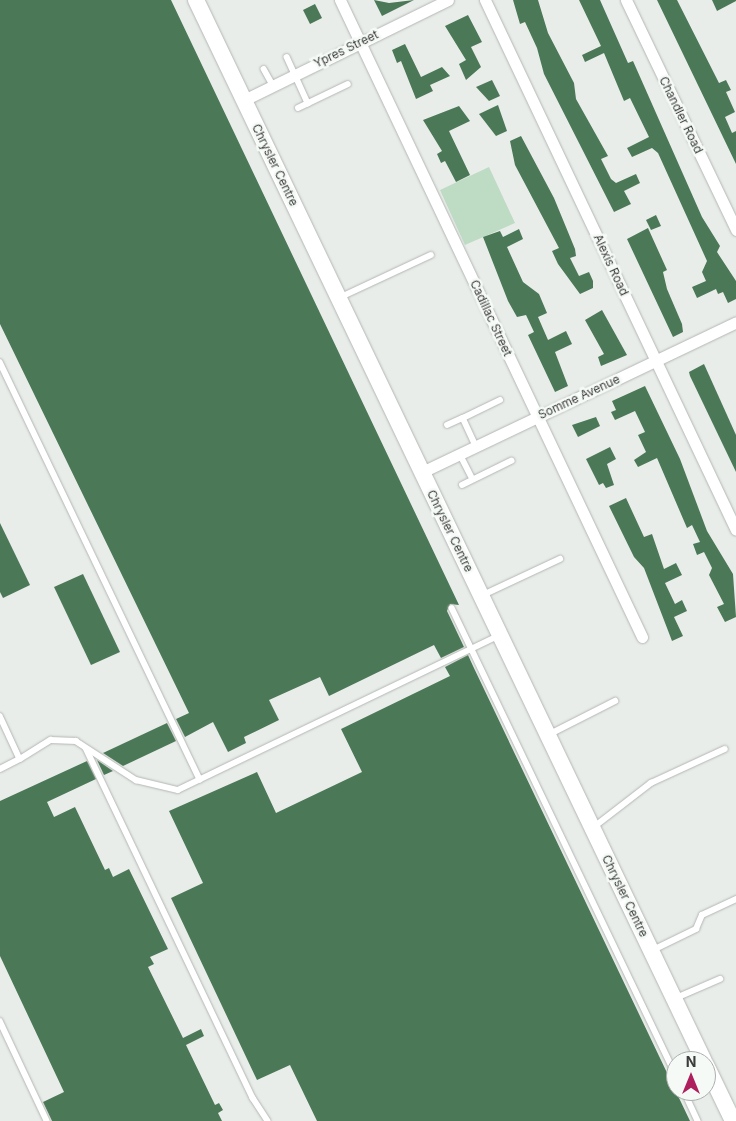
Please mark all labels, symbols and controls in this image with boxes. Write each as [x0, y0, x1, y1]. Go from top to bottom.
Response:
street label: Ypres Street [311, 27, 381, 71]
street label: Chandler Road [656, 74, 706, 156]
street label: Chrysler Centre [249, 122, 301, 208]
street label: Alexis Road [591, 232, 631, 298]
street label: Cadillac Street [467, 278, 515, 358]
street label: Somme Avenue [536, 372, 622, 422]
street label: Chrysler Centre [424, 488, 476, 574]
street label: Chrysler Centre [599, 853, 651, 939]
north arrow [666, 1051, 716, 1101]
text: N [686, 1053, 696, 1070]

